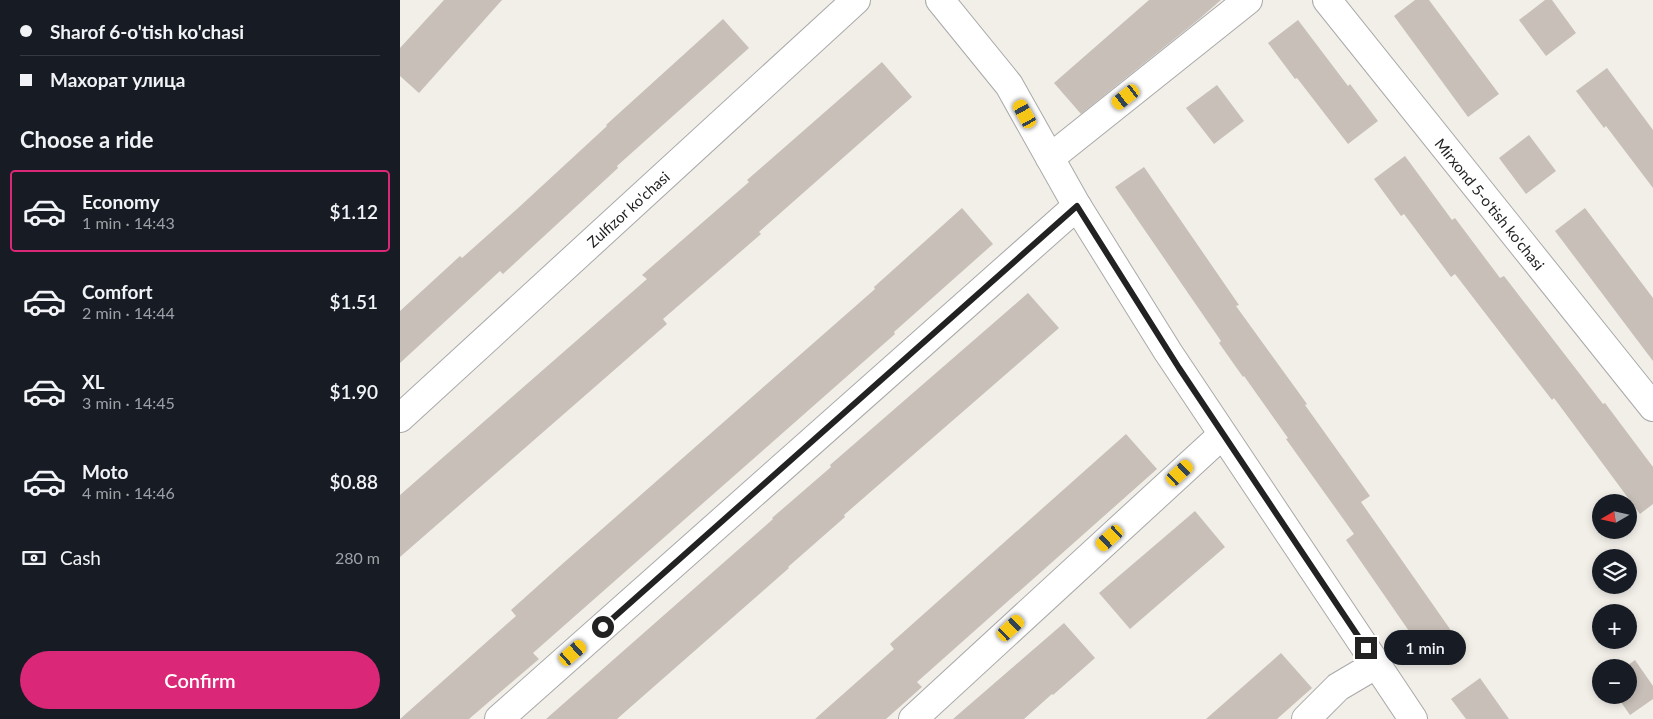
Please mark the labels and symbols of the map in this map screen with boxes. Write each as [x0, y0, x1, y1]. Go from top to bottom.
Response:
car [1109, 82, 1142, 112]
car [1011, 97, 1038, 131]
street label: Mirxond 5-o'tish ko'chasi [1431, 135, 1549, 273]
street label: Zulfizor ko'chasi [583, 167, 673, 251]
car [1163, 457, 1196, 489]
north arrow [1592, 494, 1638, 539]
car [1093, 522, 1126, 554]
car [994, 612, 1027, 644]
route start [592, 616, 614, 638]
callout: 1 min [1384, 630, 1466, 666]
car [556, 637, 589, 669]
route end [1355, 637, 1377, 659]

